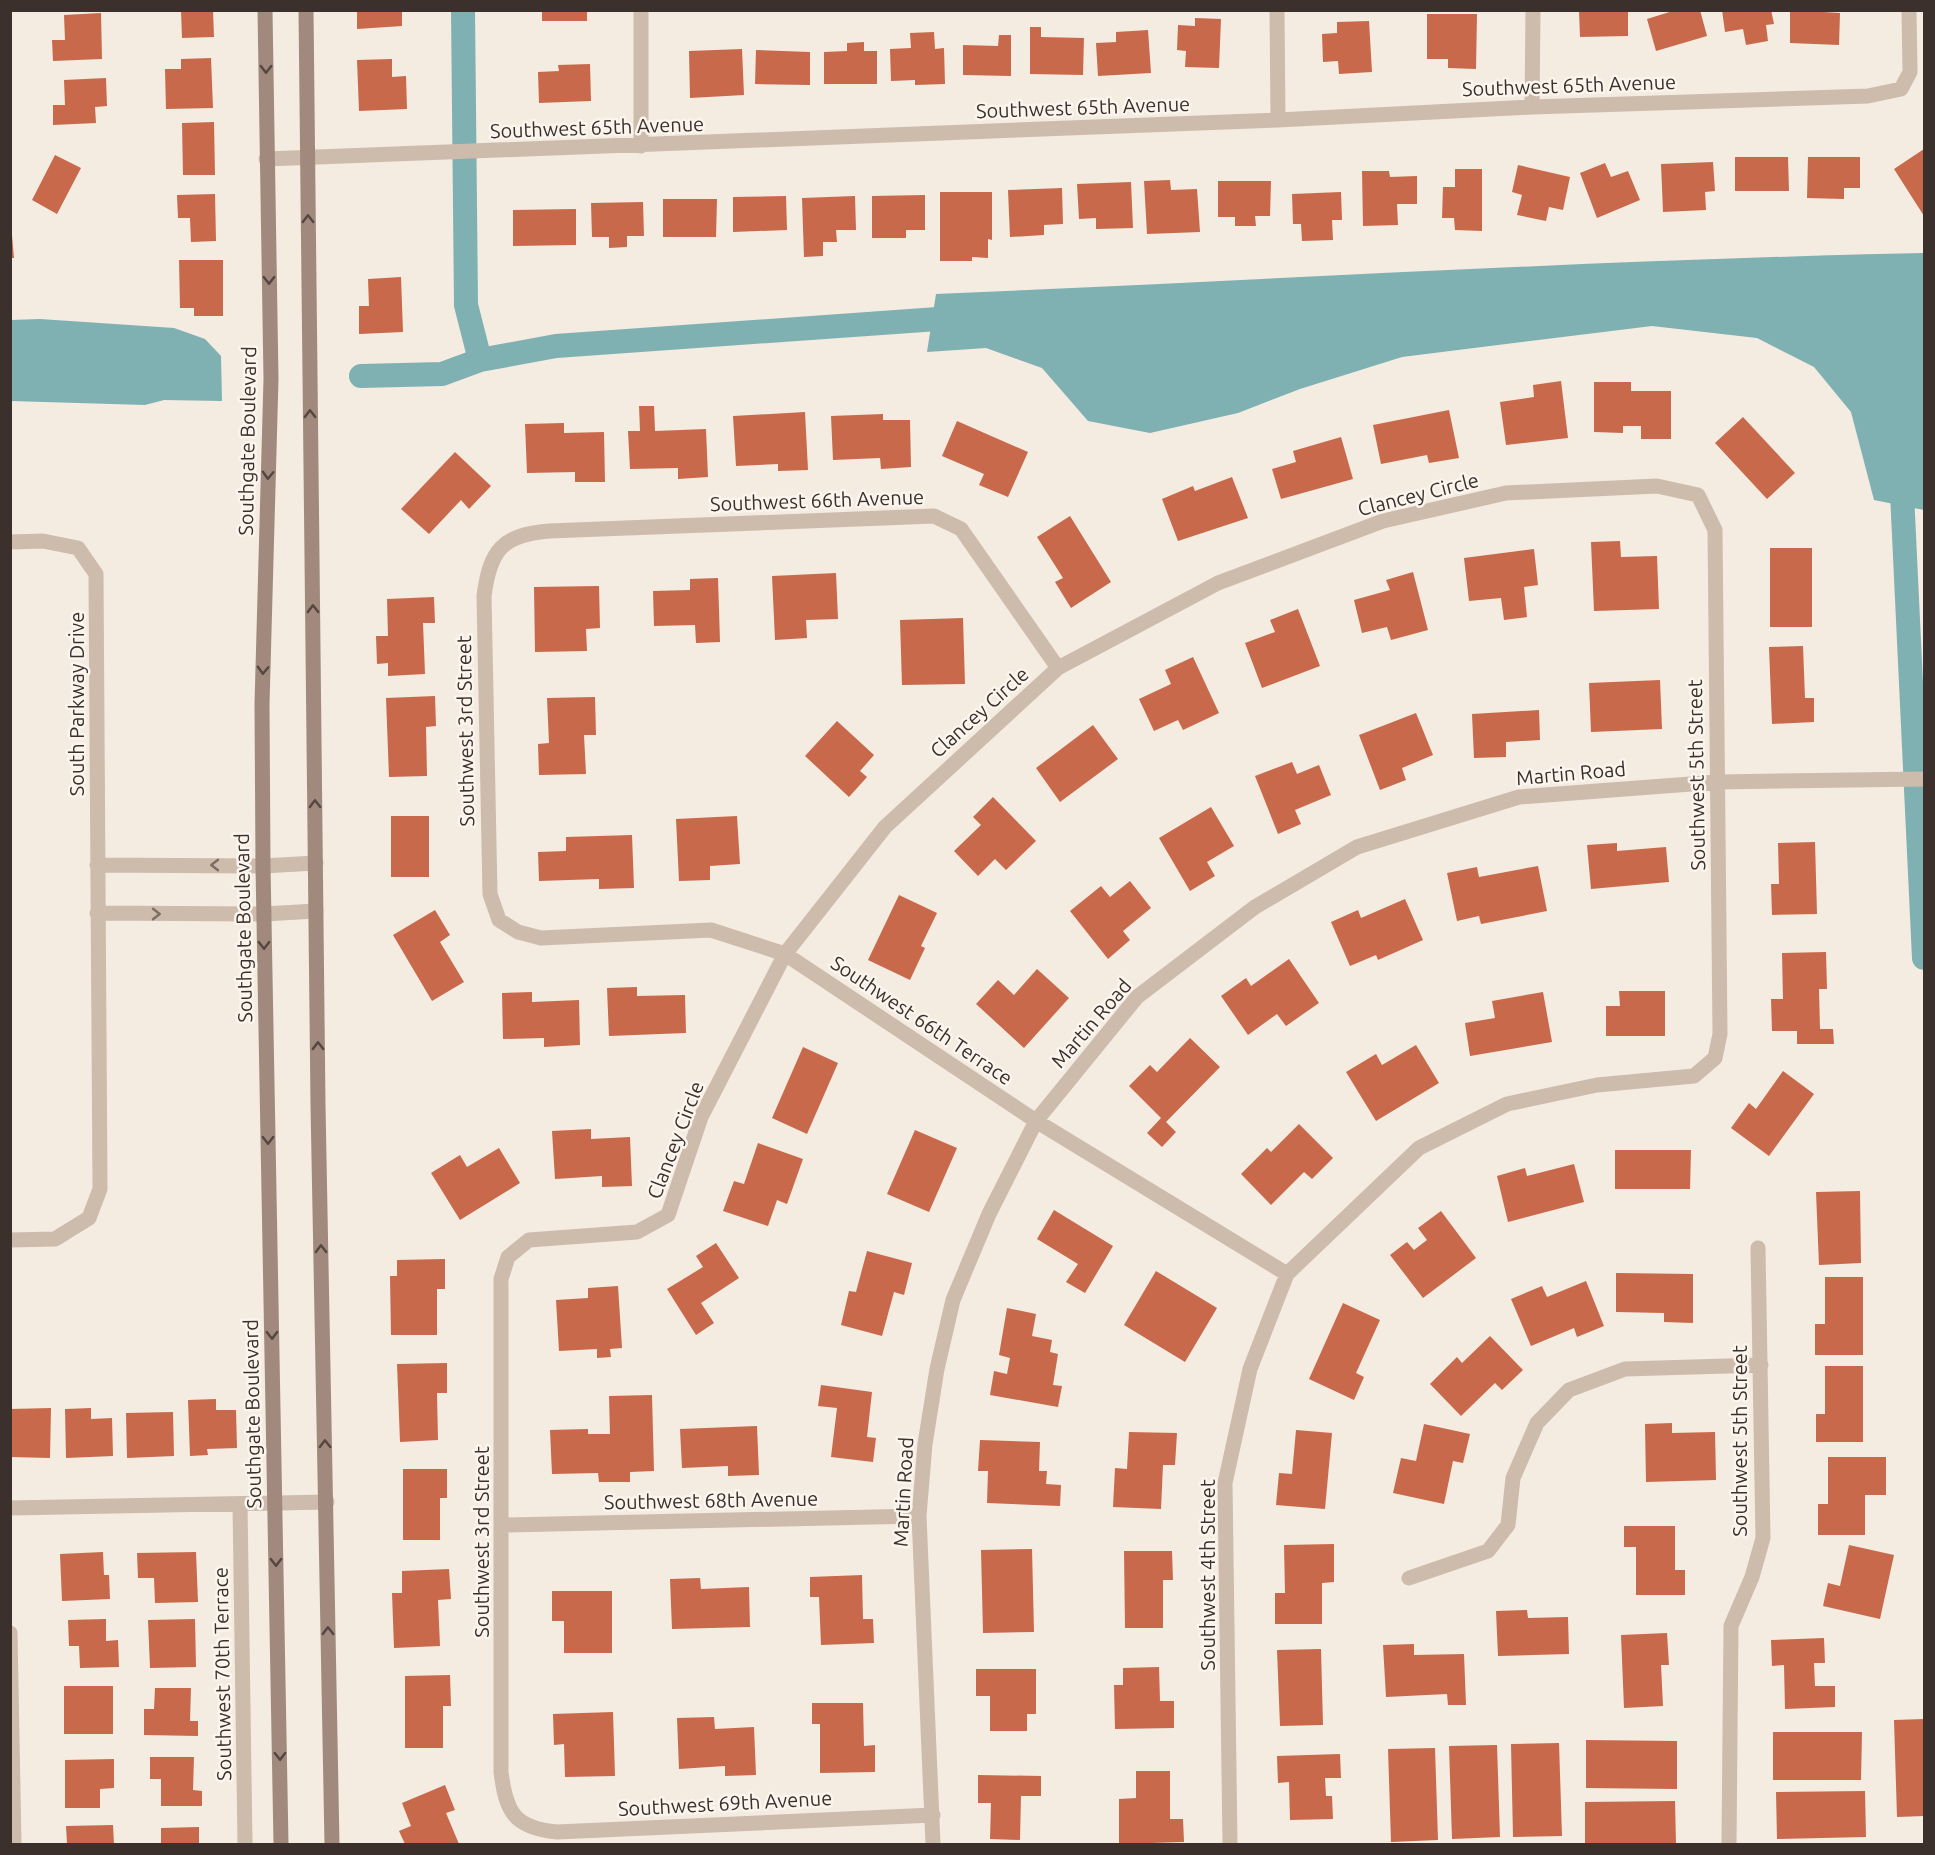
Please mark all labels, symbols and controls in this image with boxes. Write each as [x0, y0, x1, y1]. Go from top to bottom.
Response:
one-way arrow [260, 64, 272, 73]
street label: Southwest 65th Avenue [1461, 70, 1677, 100]
street label: Southwest 65th Avenue [975, 92, 1191, 122]
street label: Southwest 65th Avenue [489, 112, 705, 142]
one-way arrow [302, 215, 315, 224]
one-way arrow [263, 276, 275, 285]
street label: Southgate Boulevard [234, 346, 260, 536]
one-way arrow [304, 410, 316, 419]
street label: Clancey Circle [1355, 468, 1481, 520]
one-way arrow [262, 471, 275, 480]
street label: Southwest 66th Avenue [709, 485, 925, 515]
one-way arrow [307, 605, 319, 614]
street label: South Parkway Drive [65, 612, 88, 796]
street label: Southwest 3rd Street [452, 635, 478, 827]
street label: Clancey Circle [925, 662, 1033, 762]
one-way arrow [257, 666, 269, 675]
street label: Southwest 5th Street [1683, 679, 1709, 871]
street label: Martin Road [1515, 757, 1627, 789]
one-way arrow [309, 800, 321, 809]
street label: Southgate Boulevard [230, 833, 256, 1023]
one-way arrow [211, 859, 220, 871]
one-way arrow [151, 908, 160, 920]
one-way arrow [258, 941, 271, 950]
street label: Southwest 66th Terrace [827, 951, 1017, 1089]
street label: Martin Road [1046, 974, 1136, 1072]
one-way arrow [312, 1042, 324, 1051]
street label: Clancey Circle [642, 1078, 708, 1202]
one-way arrow [262, 1136, 274, 1145]
one-way arrow [315, 1245, 328, 1254]
street label: Southgate Boulevard [239, 1319, 265, 1509]
one-way arrow [266, 1330, 278, 1339]
street label: Southwest 5th Street [1728, 1345, 1751, 1537]
street label: Martin Road [889, 1436, 917, 1548]
one-way arrow [319, 1439, 332, 1448]
street label: Southwest 3rd Street [470, 1446, 493, 1638]
street label: Southwest 4th Street [1196, 1479, 1219, 1671]
street label: Southwest 68th Avenue [604, 1487, 818, 1513]
one-way arrow [270, 1557, 282, 1566]
street label: Southwest 70th Terrace [209, 1567, 235, 1781]
one-way arrow [322, 1626, 334, 1635]
one-way arrow [274, 1752, 286, 1761]
street label: Southwest 69th Avenue [617, 1786, 833, 1820]

